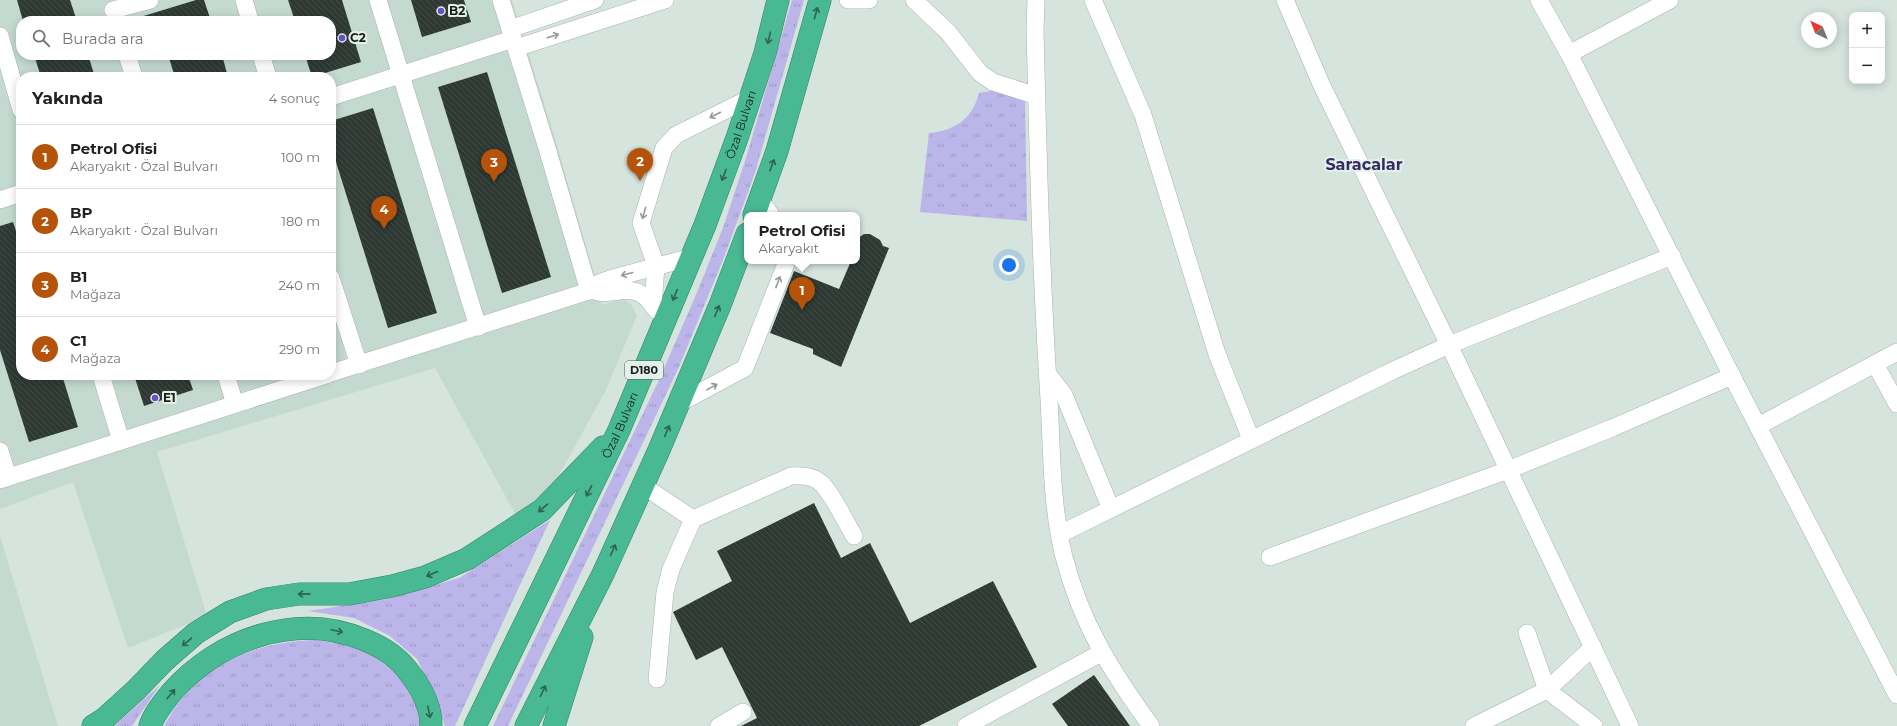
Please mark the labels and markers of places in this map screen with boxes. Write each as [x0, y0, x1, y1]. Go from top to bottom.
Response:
place label: B2 [449, 3, 465, 18]
marker: B2 [436, 6, 446, 16]
place label: C2 [350, 30, 366, 45]
marker: C2 [337, 33, 347, 43]
pin: 2 [627, 148, 653, 181]
pin: 3 [481, 149, 507, 182]
pin: 4 [371, 196, 397, 229]
pin: 1 [789, 277, 815, 310]
place label: E1 [163, 390, 176, 405]
marker: E1 [150, 393, 160, 403]

